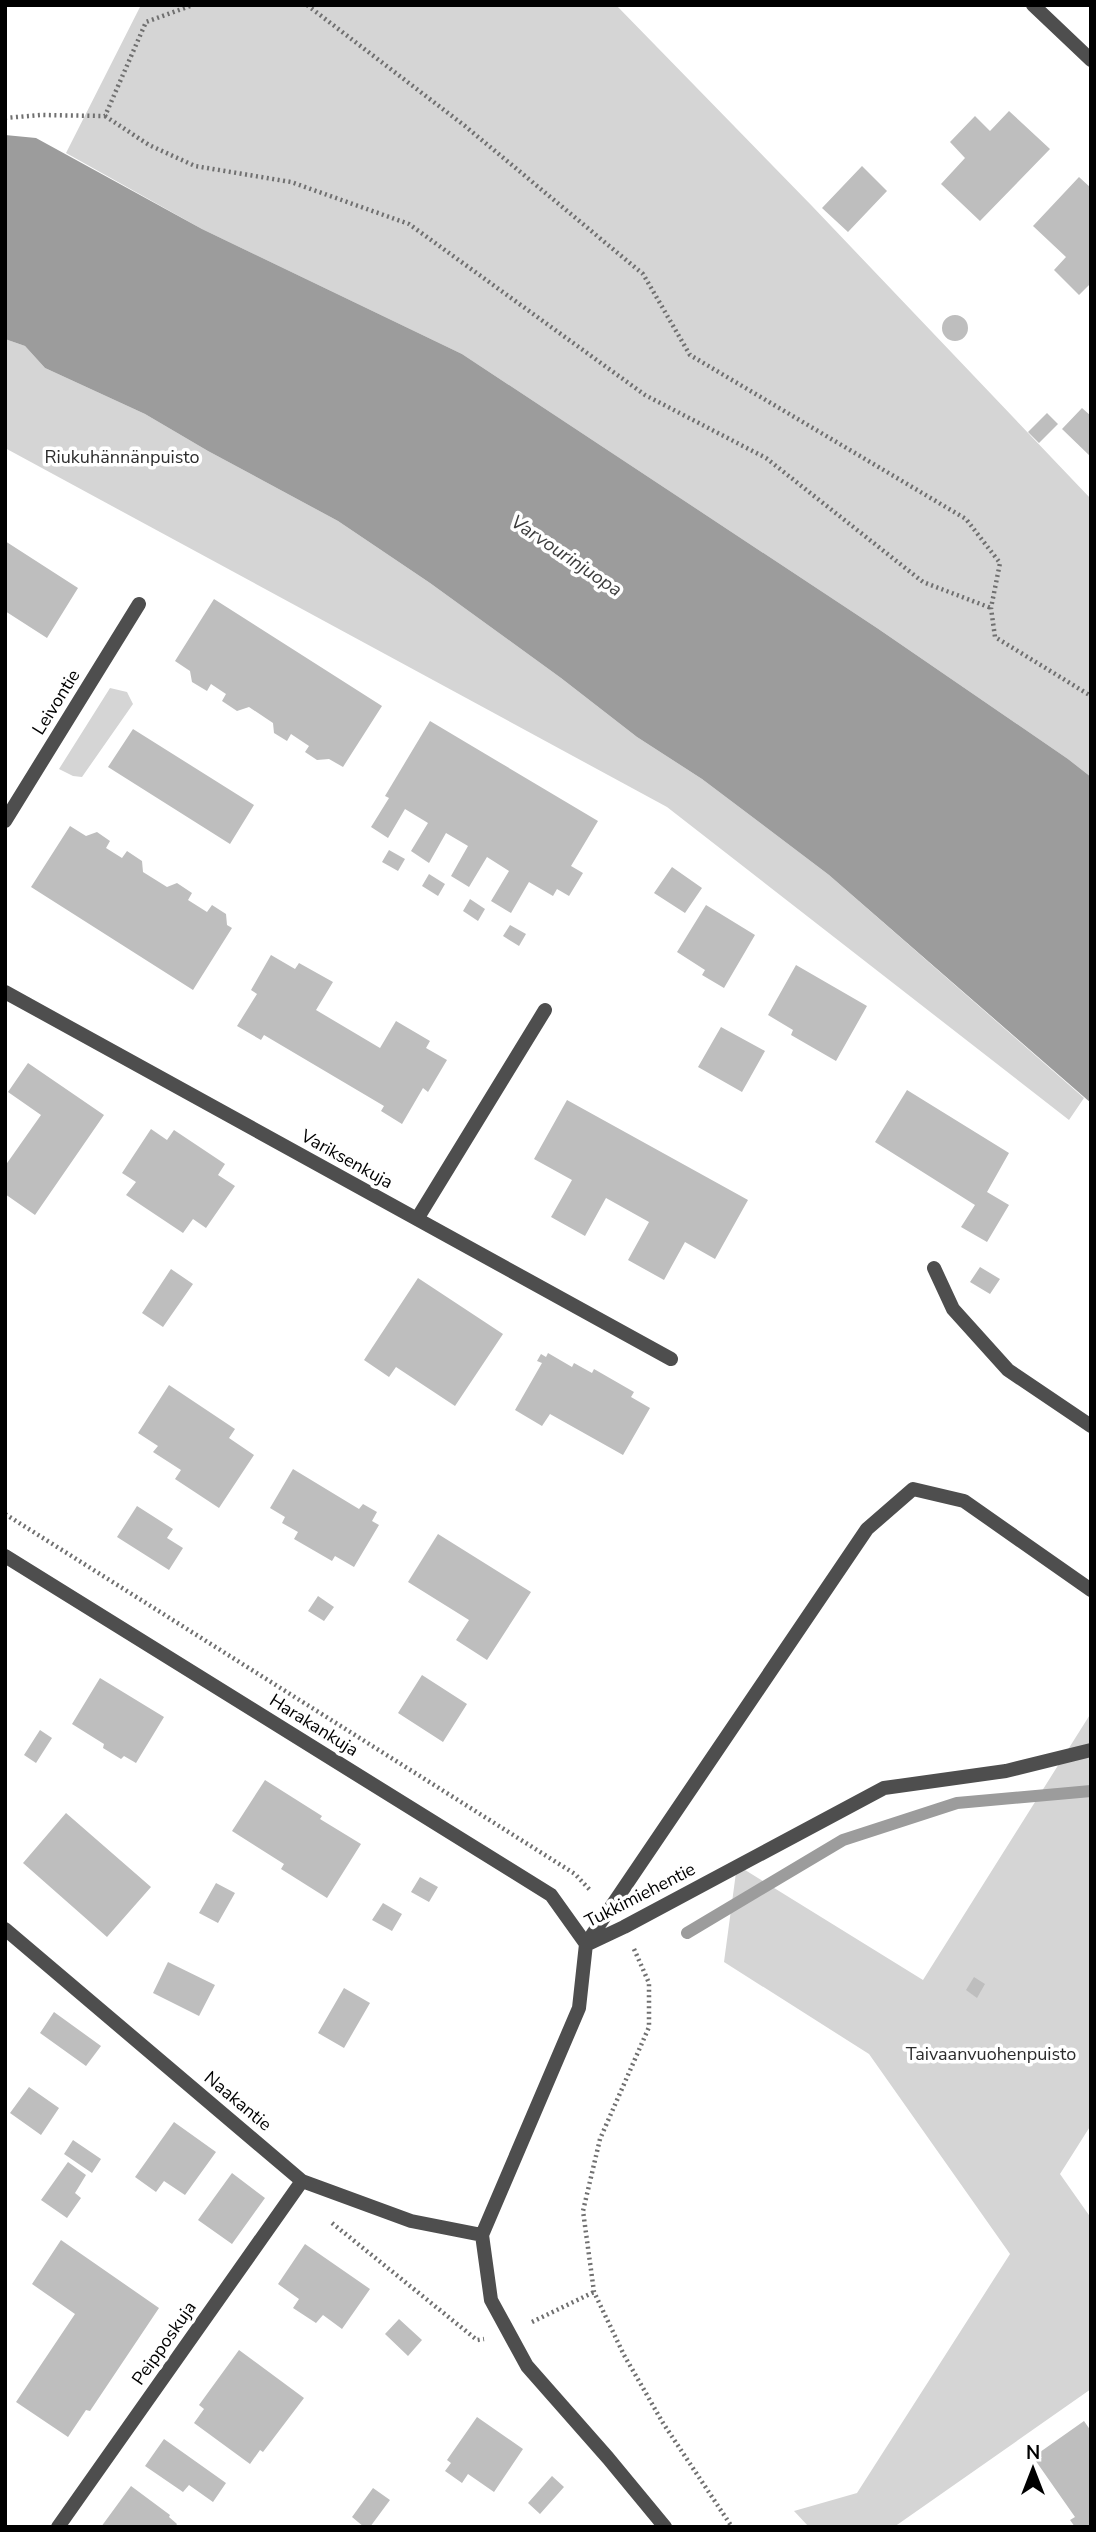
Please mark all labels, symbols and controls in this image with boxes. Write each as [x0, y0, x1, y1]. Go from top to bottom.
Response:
park label: Riukuhännänpuisto [45, 445, 199, 469]
water label: Varvourinjuopa [506, 509, 627, 603]
street label: Leivontie [27, 665, 85, 739]
street label: Variksenkuja [296, 1123, 397, 1194]
street label: Harakankuja [265, 1688, 363, 1762]
street label: Tukkimiehentie [581, 1857, 699, 1933]
park label: Taivaanvuohenpuisto [906, 2042, 1076, 2066]
street label: Naakantie [199, 2066, 277, 2136]
street label: Peipposkuja [126, 2296, 202, 2390]
north arrow [998, 2434, 1068, 2504]
text: N [1026, 2440, 1040, 2466]

